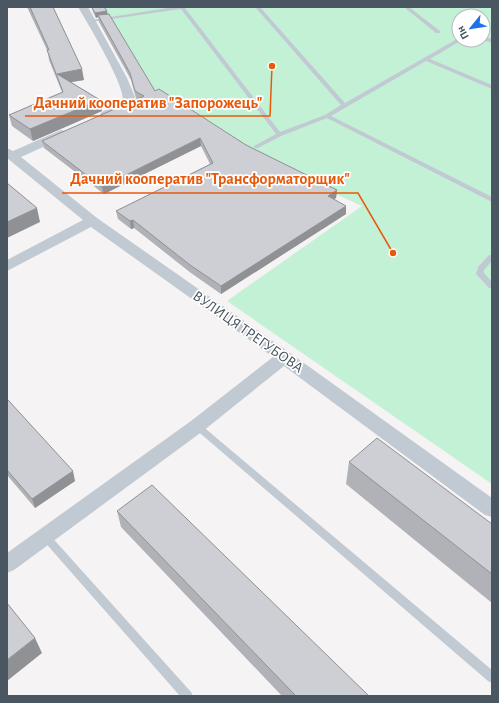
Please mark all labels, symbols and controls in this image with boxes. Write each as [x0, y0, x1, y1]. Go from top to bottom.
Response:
north arrow [451, 8, 491, 48]
text: Пн [455, 24, 471, 41]
callout: Дачний кооператив "Запорожець" [25, 88, 270, 116]
text: Дачний кооператив "Запорожець" [33, 95, 263, 111]
callout: Дачний кооператив "Трансформаторщик" [62, 165, 358, 193]
text: Дачний кооператив "Трансформаторщик" [70, 171, 350, 187]
street label: ВУЛИЦЯ ТРЕГУБОВА [190, 288, 306, 376]

